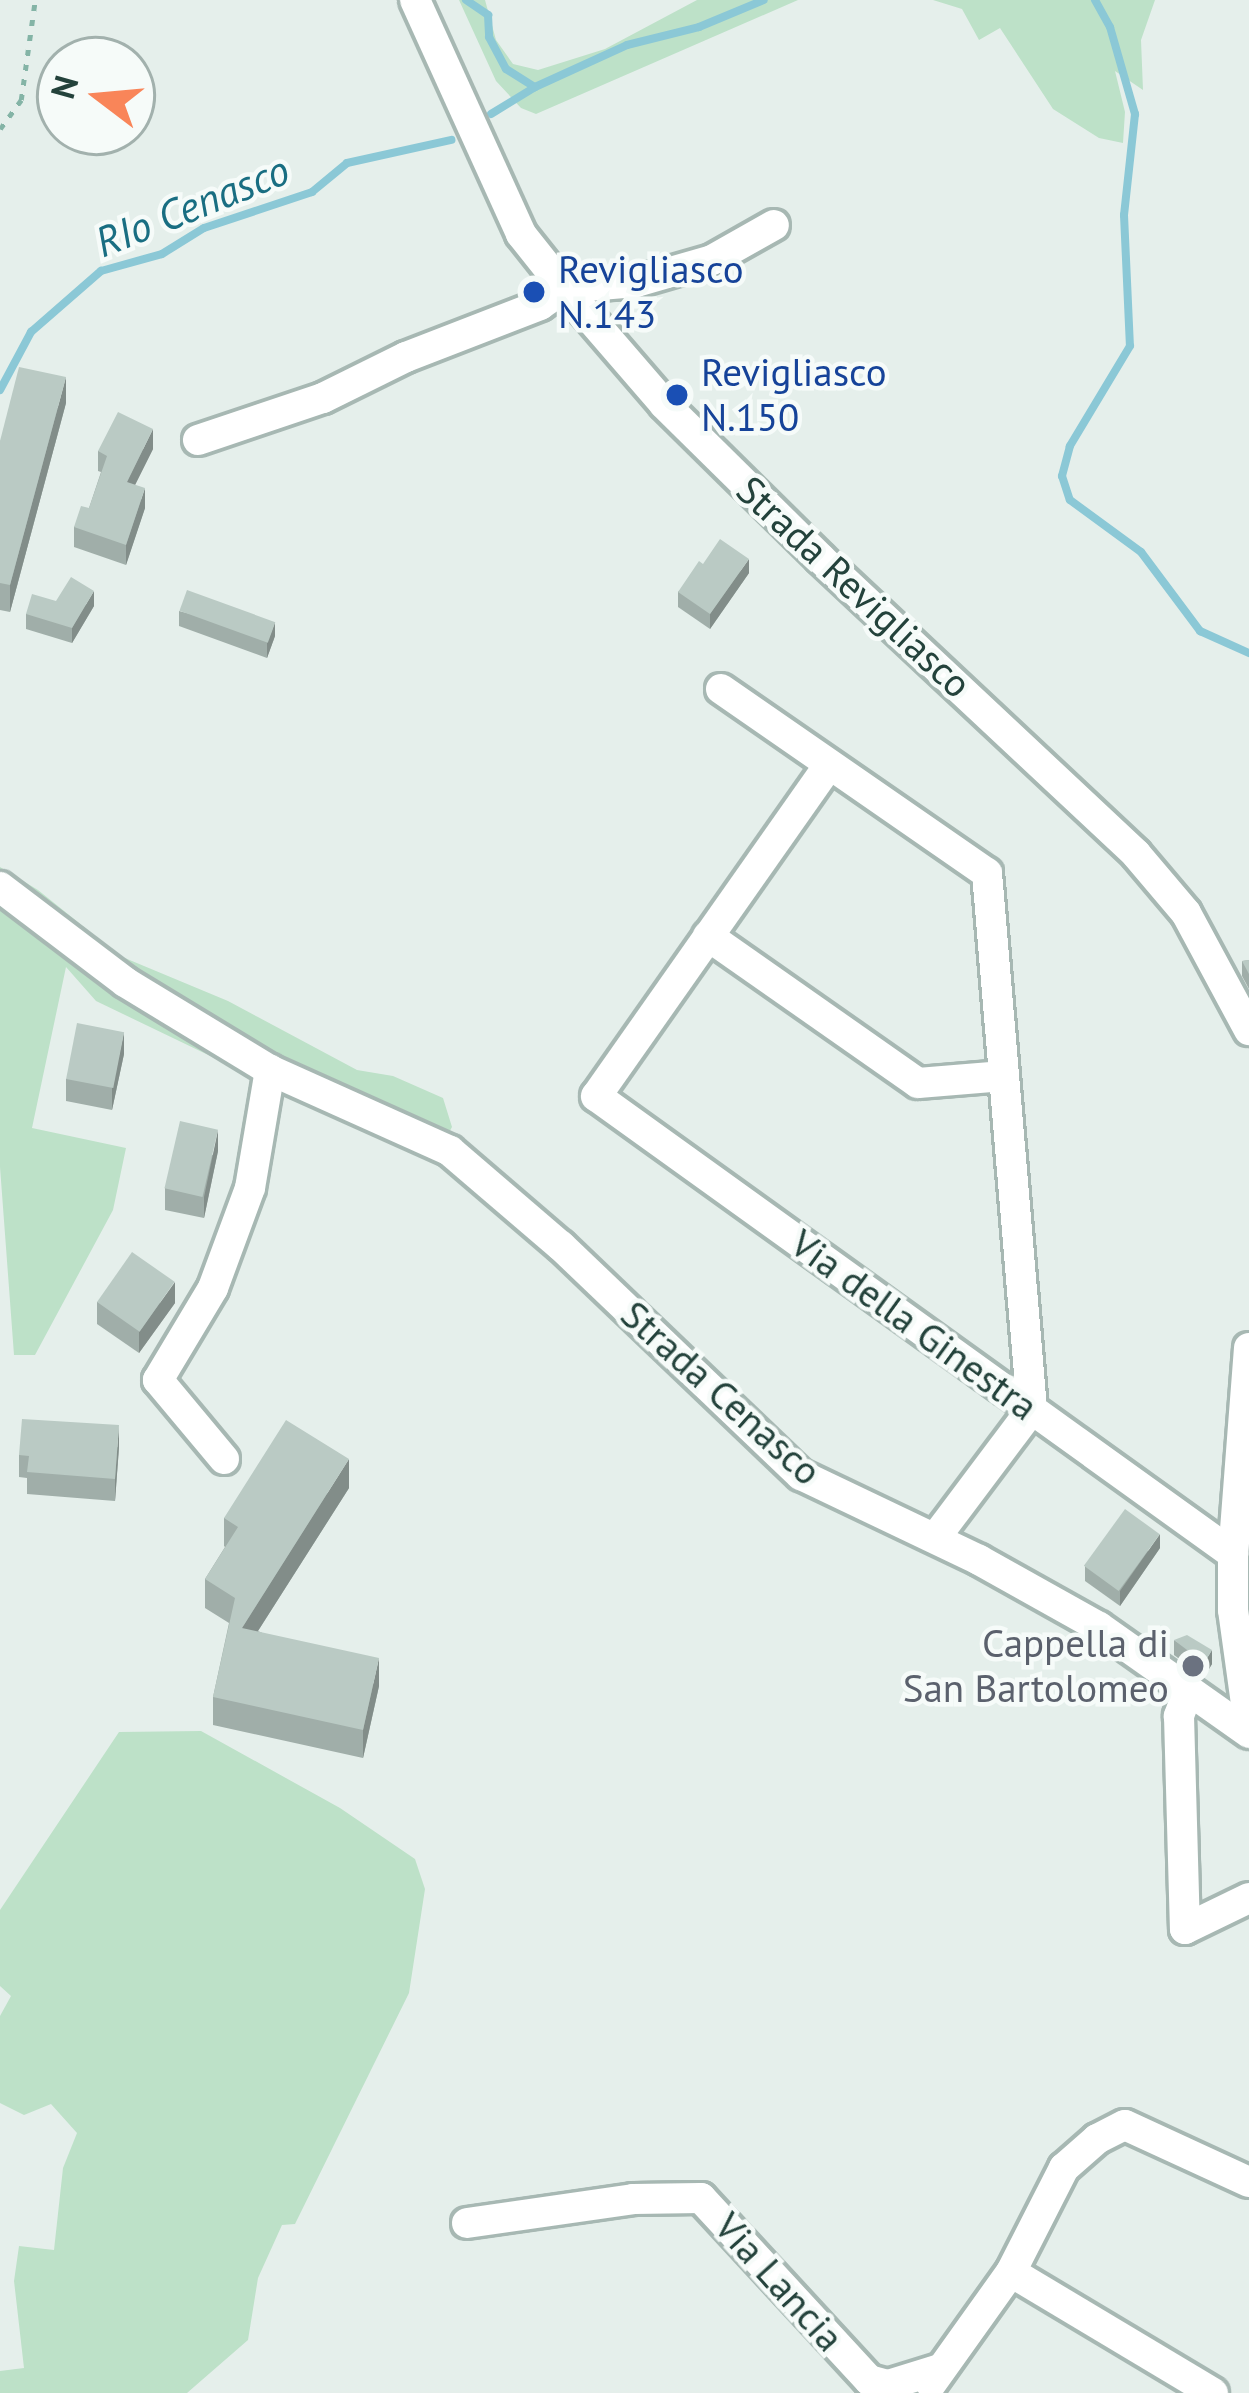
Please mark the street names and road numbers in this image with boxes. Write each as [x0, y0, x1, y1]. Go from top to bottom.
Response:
street label: Strada Revigliasco [727, 467, 981, 707]
street label: Via della Ginestra [782, 1220, 1046, 1430]
street label: Strada Cenasco [611, 1291, 831, 1495]
street label: Via Lancia [705, 2203, 853, 2361]

